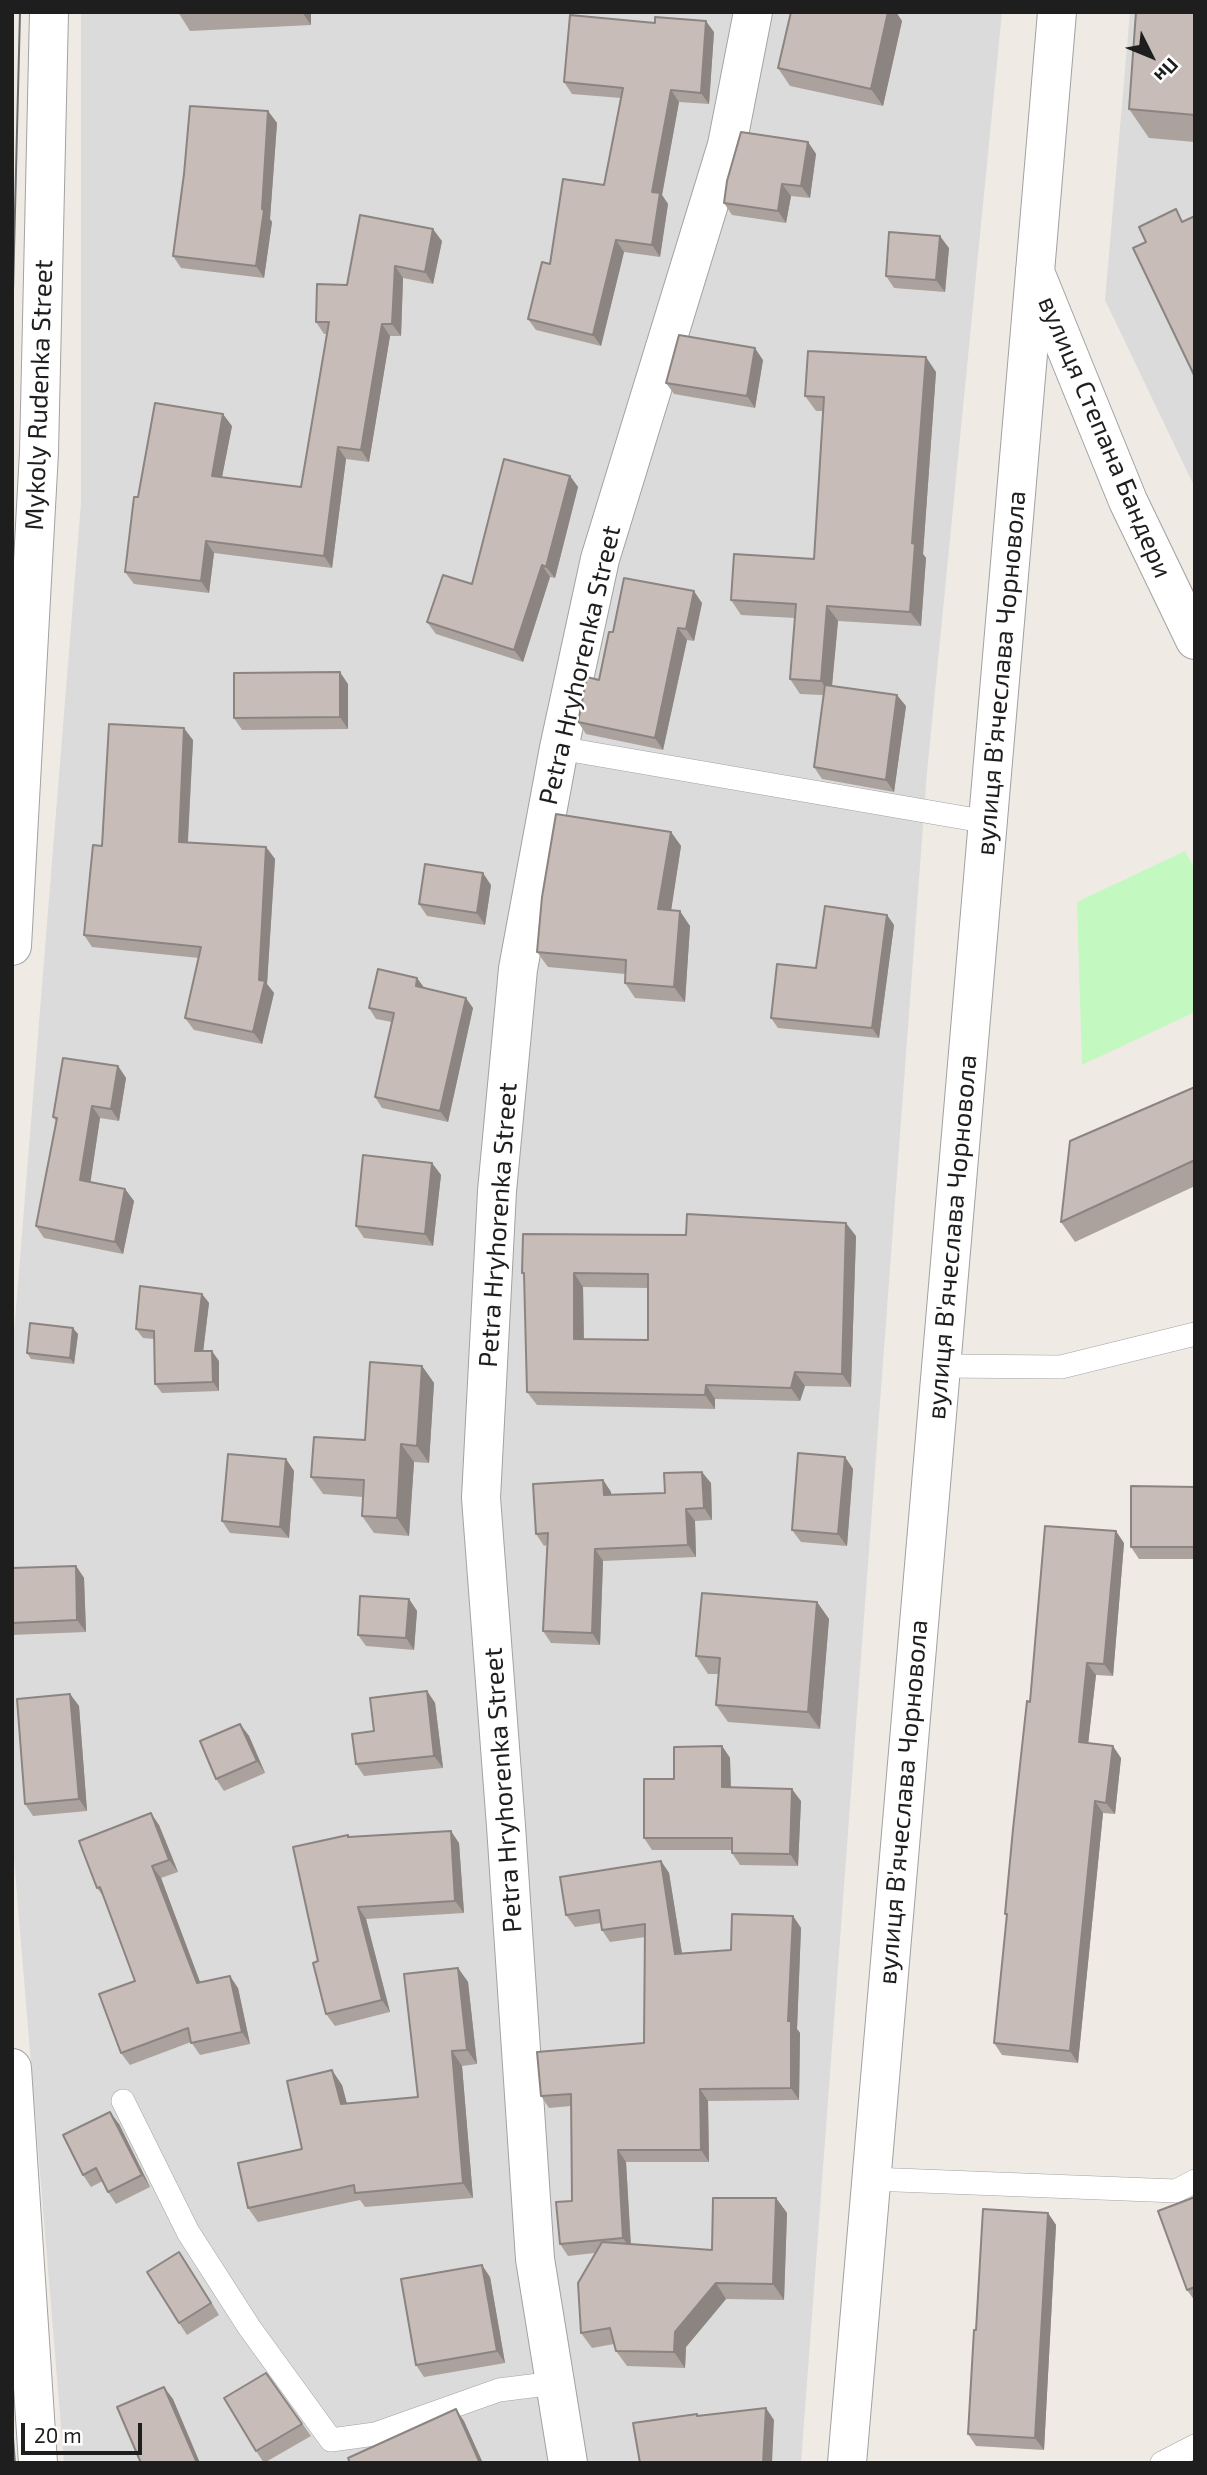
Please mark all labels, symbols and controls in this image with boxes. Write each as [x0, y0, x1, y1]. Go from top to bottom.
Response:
north arrow [1116, 21, 1186, 91]
text: Пн [1150, 54, 1184, 88]
street label: Mykoly Rudenka Street [19, 259, 59, 531]
street label: вулиця Степана Бандери [1031, 291, 1179, 583]
street label: вулиця В'ячеслава Чорновола [970, 489, 1032, 857]
street label: Petra Hryhorenka Street [533, 522, 627, 808]
street label: вулиця В'ячеслава Чорновола [921, 1053, 983, 1421]
street label: Petra Hryhorenka Street [472, 1081, 524, 1369]
street label: вулиця В'ячеслава Чорновола [872, 1618, 934, 1986]
street label: Petra Hryhorenka Street [477, 1646, 529, 1934]
scale bar [24, 2408, 145, 2452]
text: 20 m [34, 2422, 82, 2447]

